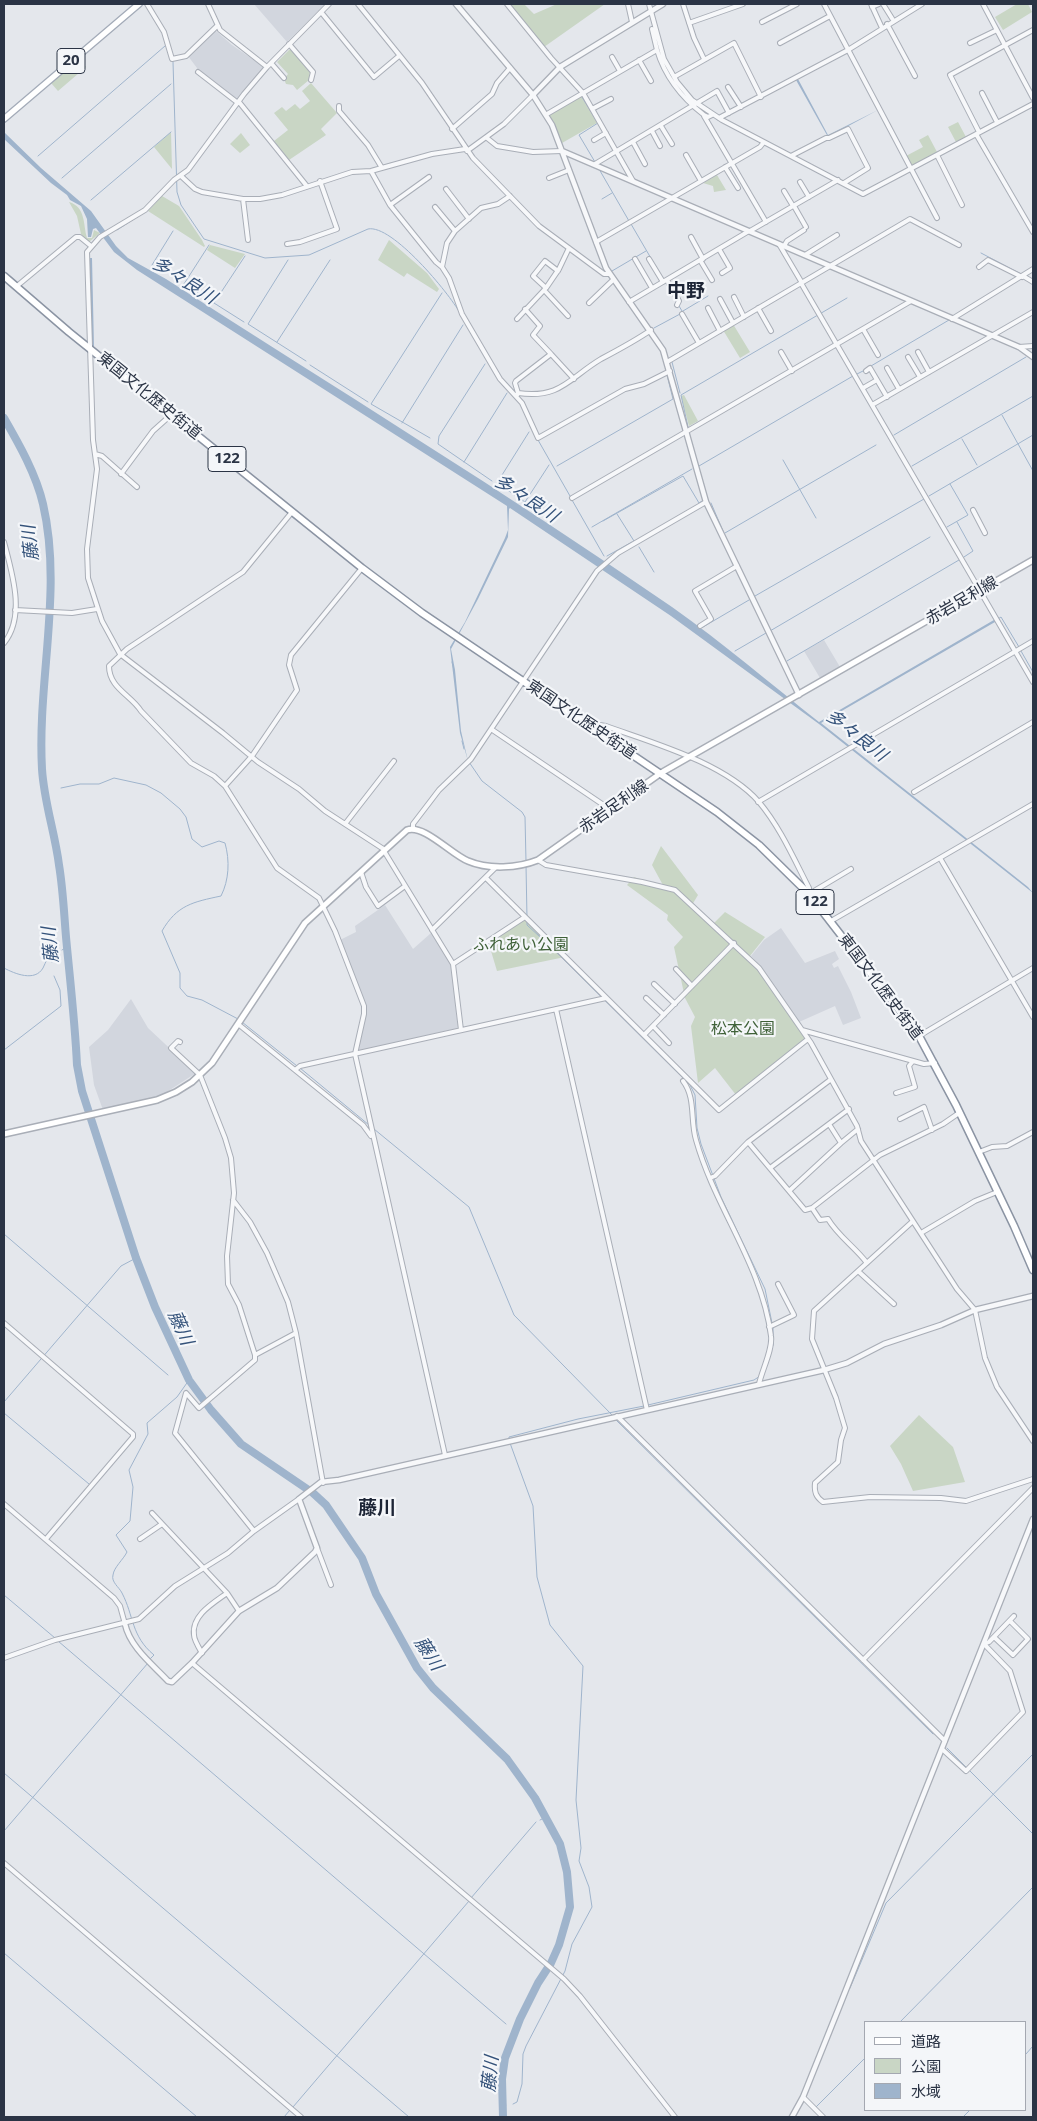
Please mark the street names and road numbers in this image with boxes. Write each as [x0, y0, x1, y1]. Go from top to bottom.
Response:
road number: 20 [57, 48, 85, 74]
street label: 東国文化歴史街道 [93, 348, 205, 444]
road number: 122 [208, 446, 246, 472]
street label: 赤岩足利線 [923, 573, 1001, 629]
street label: 東国文化歴史街道 [523, 676, 639, 764]
street label: 赤岩足利線 [576, 776, 652, 838]
road number: 122 [796, 890, 834, 914]
street label: 東国文化歴史街道 [834, 930, 926, 1044]

